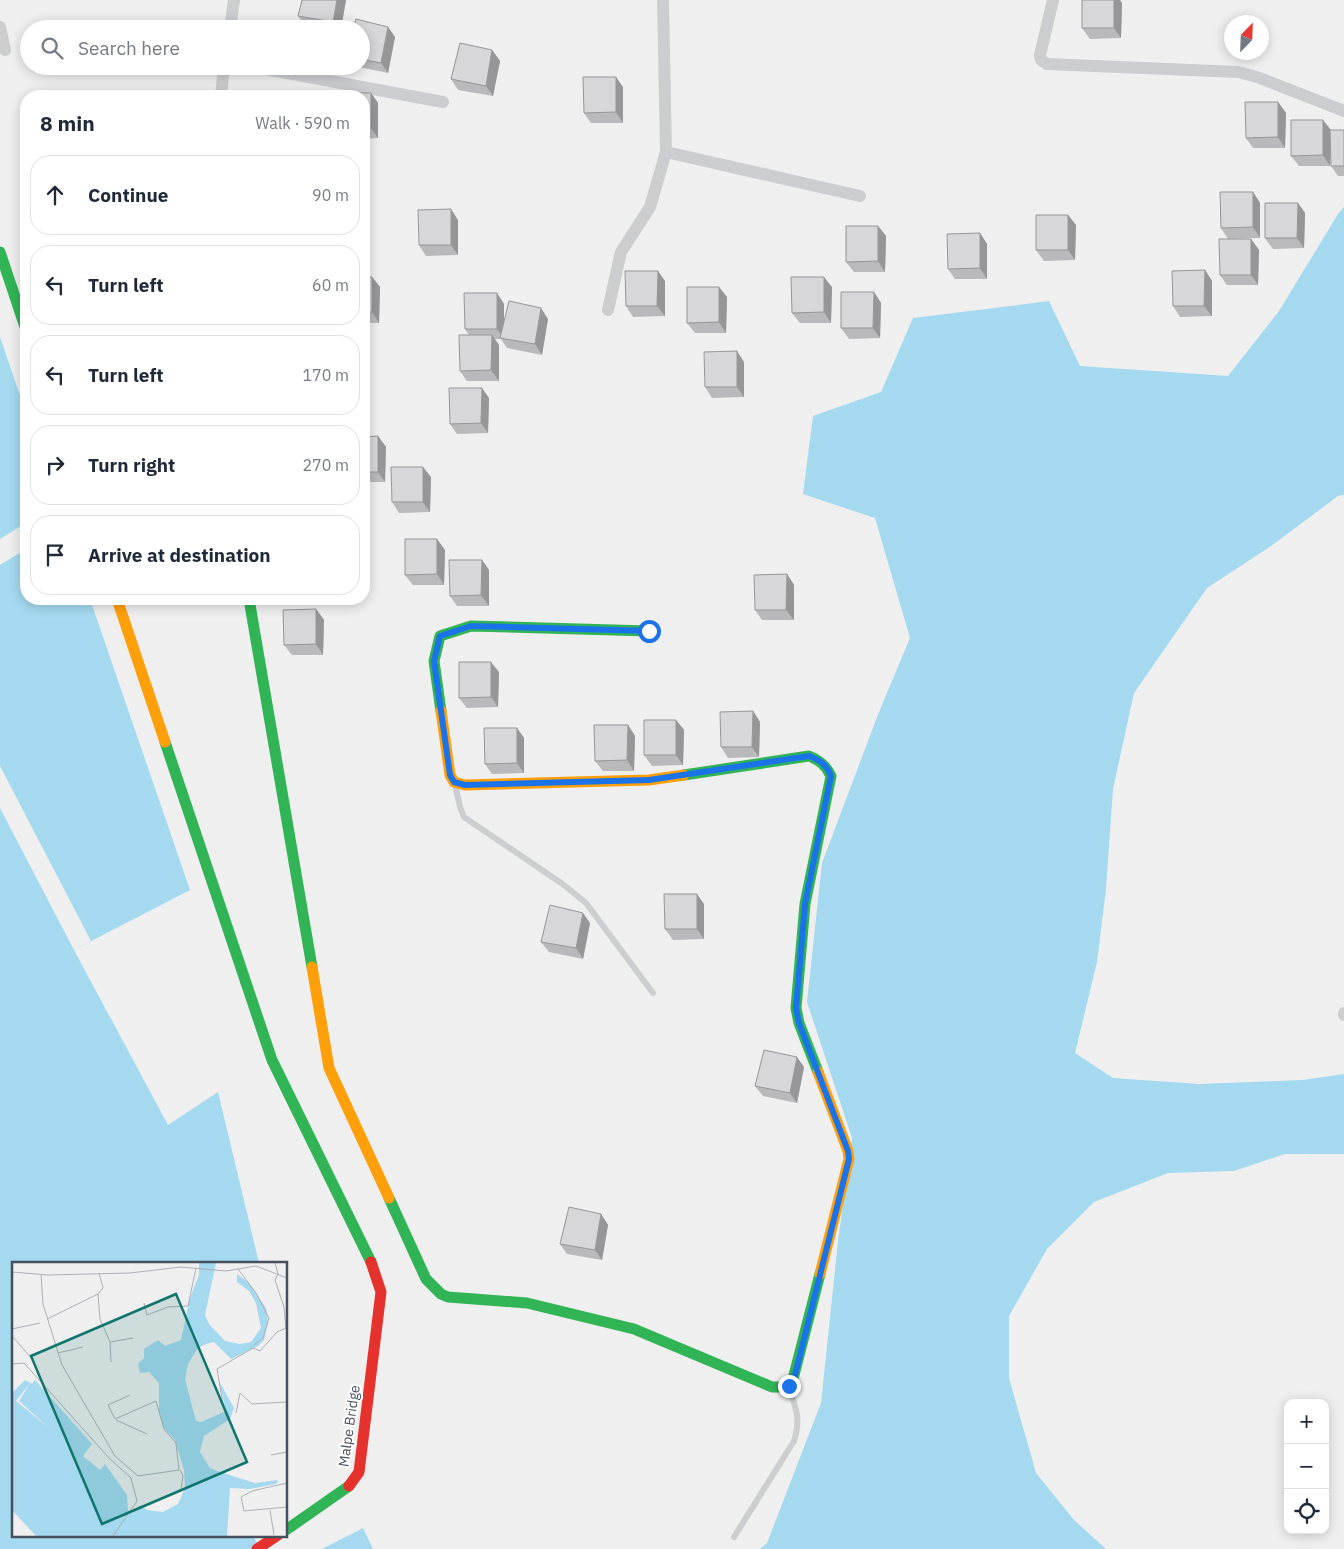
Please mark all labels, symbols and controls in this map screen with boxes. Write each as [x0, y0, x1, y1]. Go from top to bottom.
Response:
north arrow [1224, 15, 1269, 60]
search box [20, 20, 370, 75]
icon: search [38, 34, 66, 62]
text: Search here [78, 36, 180, 60]
text: 8 min [40, 109, 95, 137]
text: Walk · 590 m [255, 113, 350, 133]
icon: ahead [41, 181, 69, 209]
text: Continue [88, 183, 168, 207]
text: 90 m [312, 185, 349, 205]
icon: left [41, 271, 69, 299]
text: Turn left [88, 273, 164, 297]
text: 60 m [312, 275, 349, 295]
icon: left [41, 361, 69, 389]
text: Turn left [88, 363, 164, 387]
text: 170 m [302, 365, 349, 385]
icon: right [41, 451, 69, 479]
text: Turn right [88, 453, 175, 477]
text: 270 m [302, 455, 349, 475]
icon: arrive [41, 541, 69, 569]
text: Arrive at destination [88, 543, 271, 567]
route start [638, 620, 661, 643]
inset map [12, 1262, 288, 1536]
route end [778, 1375, 801, 1398]
street label: Malpe Bridge [334, 1384, 364, 1468]
map controls [1284, 1399, 1329, 1534]
button: + [1284, 1399, 1329, 1444]
button: − [1284, 1444, 1329, 1489]
button: locate [1284, 1489, 1329, 1534]

